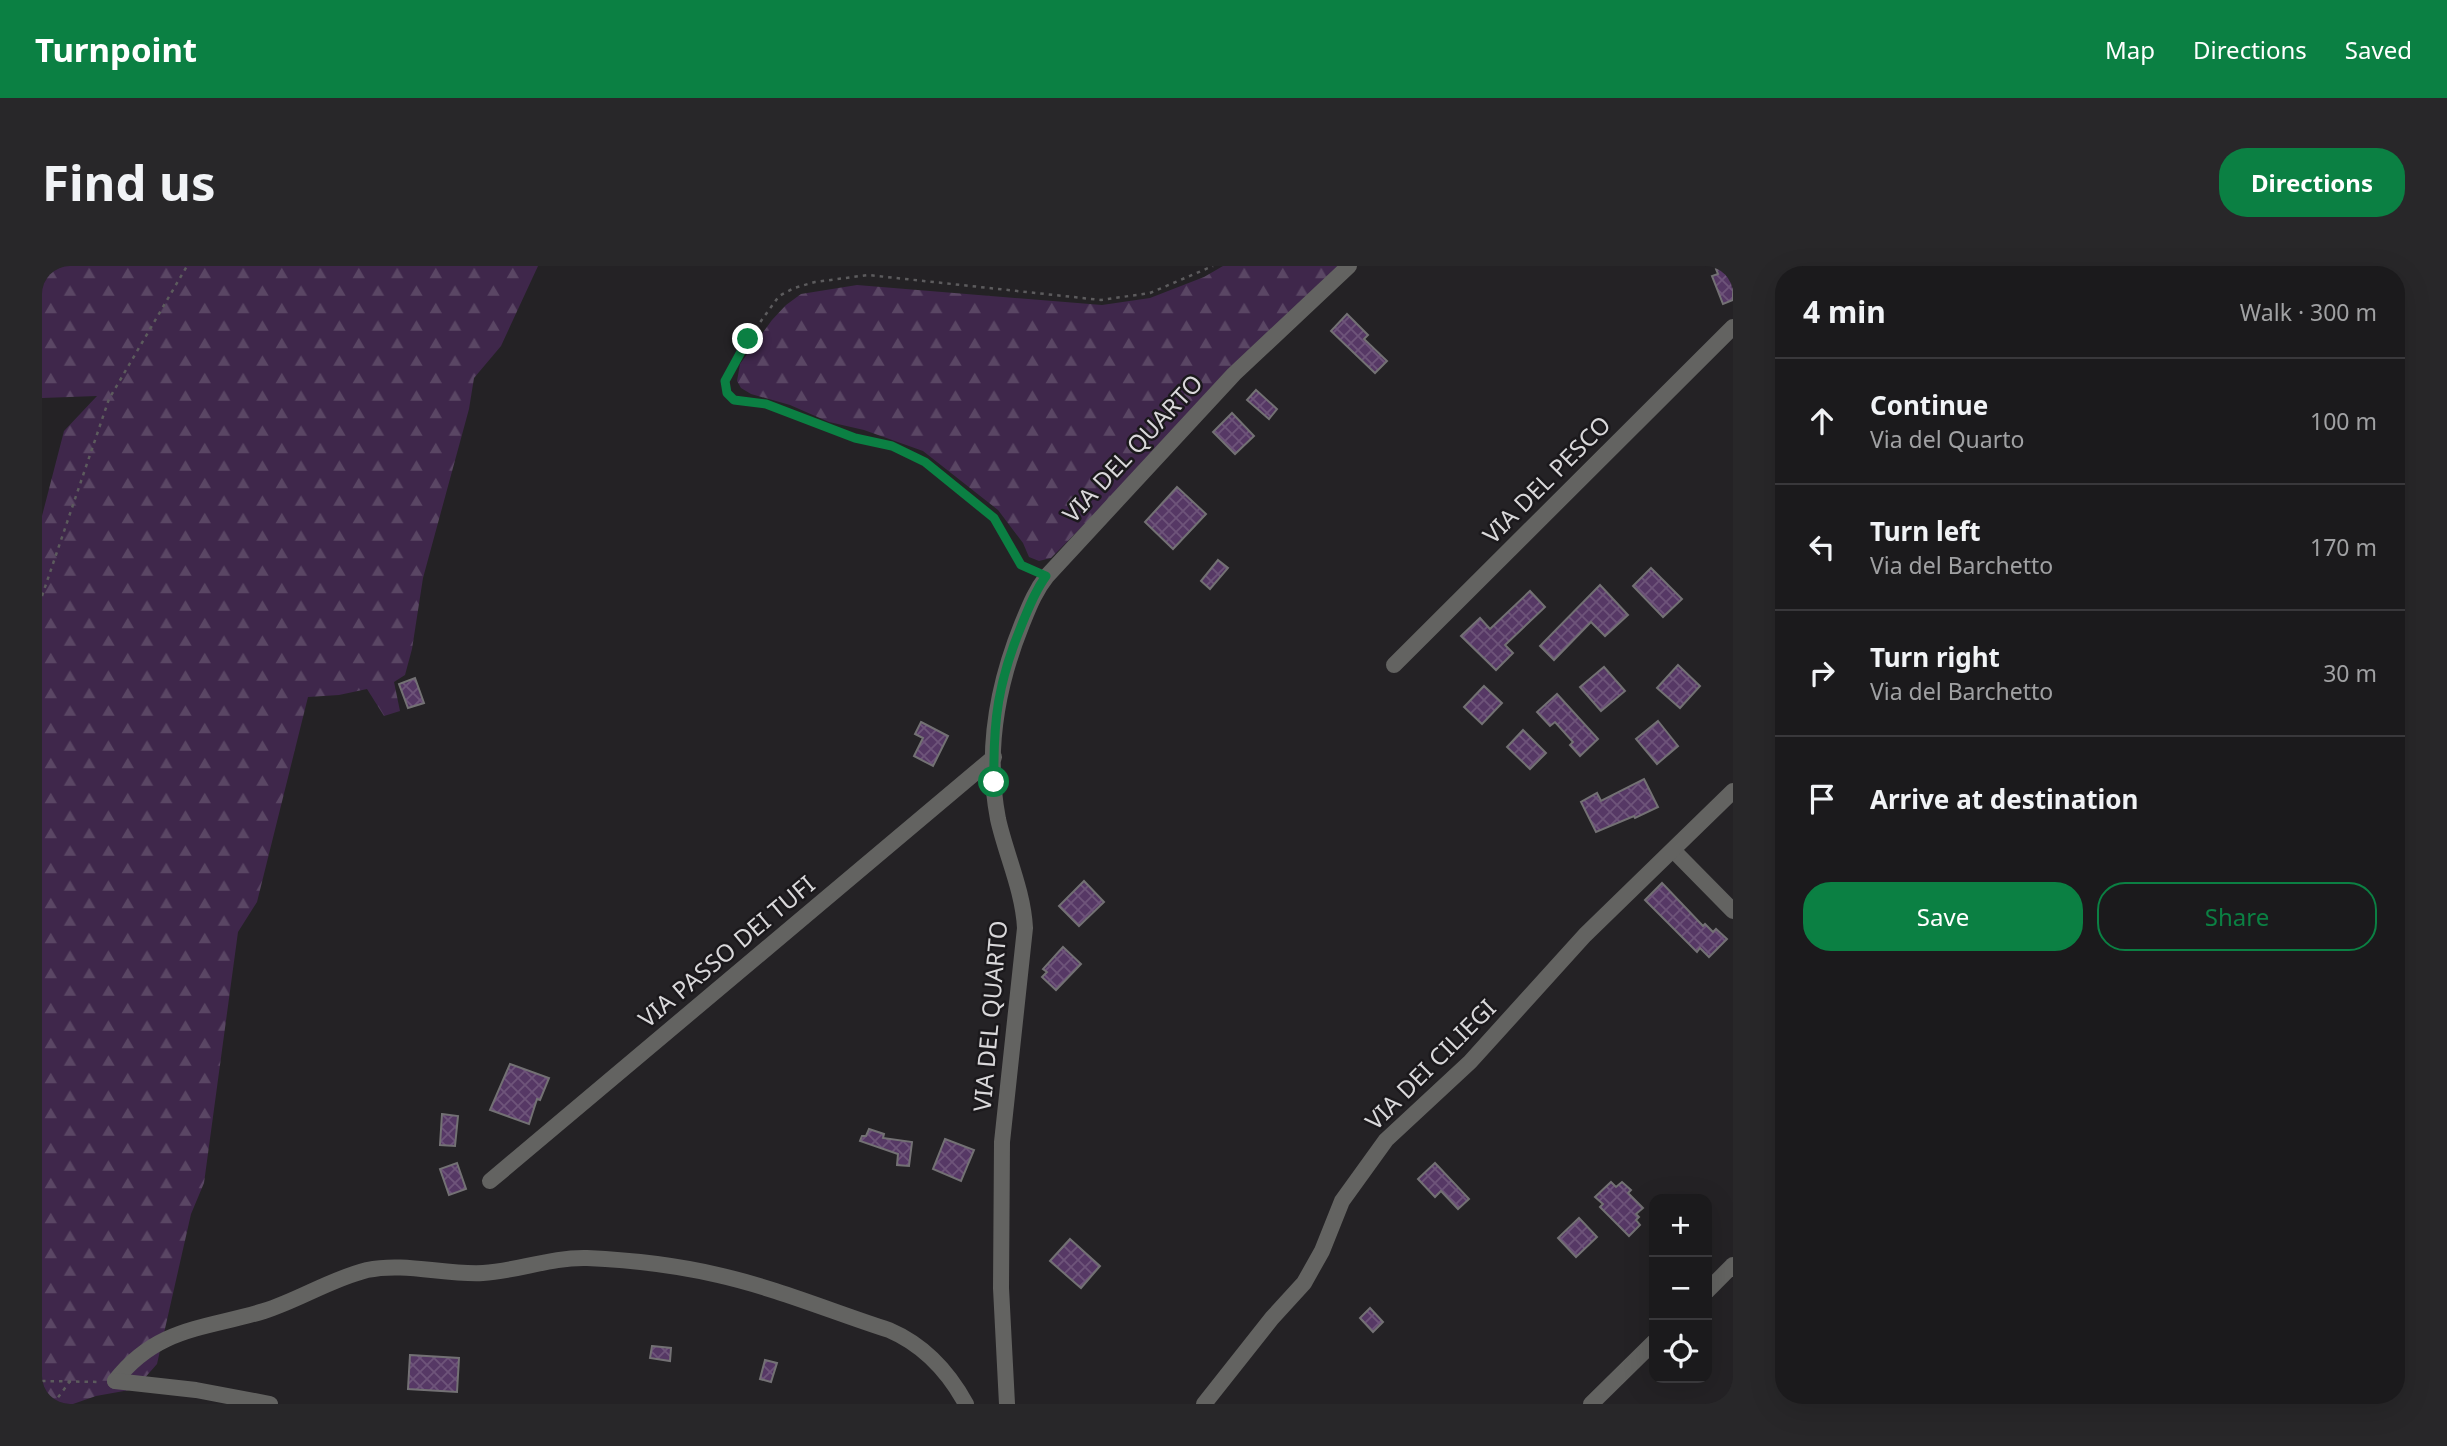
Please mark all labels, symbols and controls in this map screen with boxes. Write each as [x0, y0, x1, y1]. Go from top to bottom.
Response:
text: Turnpoint [35, 27, 197, 72]
text: Map [2105, 33, 2155, 66]
text: Directions [2193, 33, 2307, 66]
text: Saved [2345, 33, 2412, 66]
button: Directions [2219, 148, 2405, 217]
text: Find us [42, 149, 216, 215]
text: 4 min [1803, 291, 1886, 332]
text: Walk · 300 m [2240, 296, 2377, 328]
route end [732, 323, 763, 354]
street label: VIA DEL QUARTO [1054, 367, 1209, 529]
text: Continue [1870, 387, 1988, 423]
icon: ahead [1803, 402, 1841, 440]
text: 100 m [2310, 405, 2377, 437]
street label: VIA DEL PESCO [1475, 408, 1617, 550]
text: Via del Quarto [1870, 423, 2024, 455]
text: Turn left [1870, 513, 1981, 549]
icon: left [1803, 528, 1841, 566]
text: 170 m [2310, 531, 2377, 563]
text: Via del Barchetto [1870, 549, 2053, 581]
text: Turn right [1870, 639, 2000, 675]
icon: right [1803, 654, 1841, 692]
text: 30 m [2323, 657, 2377, 689]
text: Via del Barchetto [1870, 675, 2053, 707]
route start [978, 766, 1009, 797]
icon: arrive [1803, 780, 1841, 818]
text: Arrive at destination [1870, 781, 2139, 817]
street label: VIA PASSO DEI TUFI [631, 867, 821, 1034]
button: Save [1803, 882, 2083, 951]
button: Share [2097, 882, 2377, 951]
street label: VIA DEL QUARTO [965, 919, 1014, 1113]
street label: VIA DEI CILIEGI [1357, 991, 1503, 1137]
map controls [1649, 1194, 1712, 1383]
button: + [1649, 1194, 1712, 1257]
button: − [1649, 1257, 1712, 1320]
button: locate [1649, 1320, 1712, 1383]

